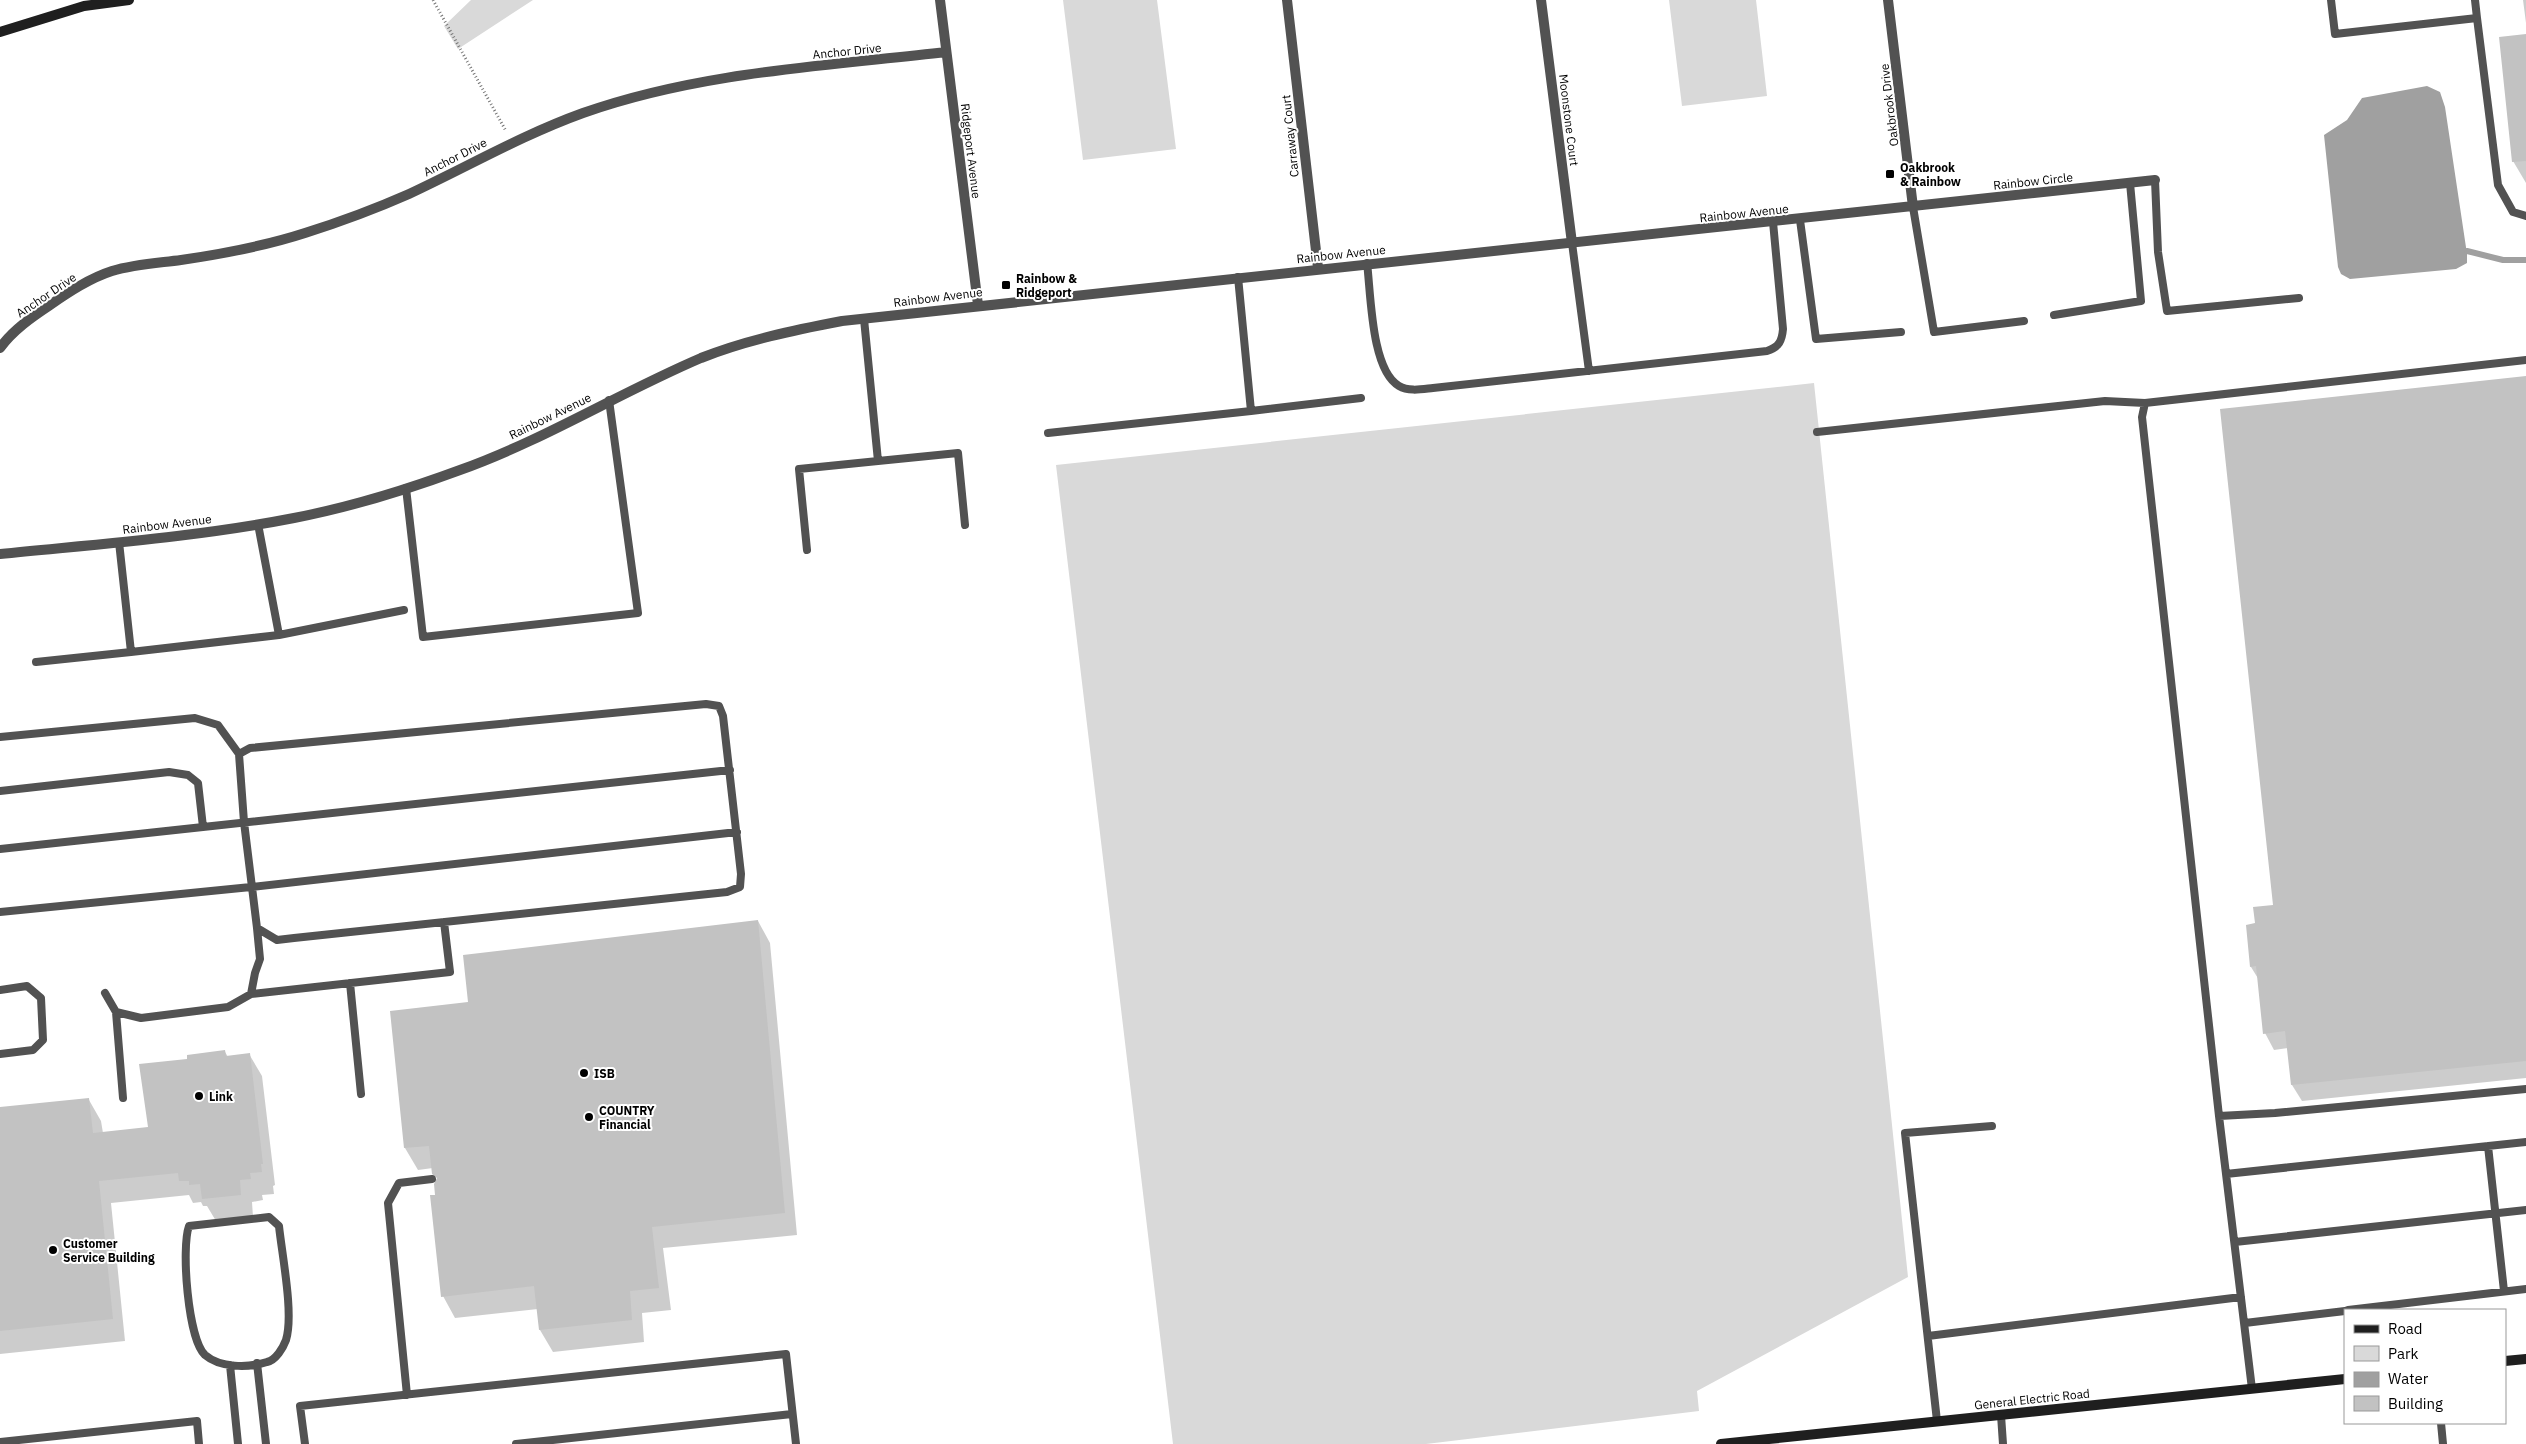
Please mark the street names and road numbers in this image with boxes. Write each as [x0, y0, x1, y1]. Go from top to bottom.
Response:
street label: Anchor Drive [812, 40, 883, 62]
street label: Oakbrook Drive [1876, 62, 1902, 147]
street label: Moonstone Court [1556, 73, 1582, 167]
street label: Carraway Court [1278, 94, 1302, 178]
street label: Ridgeport Avenue [958, 103, 984, 200]
street label: Anchor Drive [421, 134, 490, 179]
street label: Rainbow Circle [1992, 169, 2074, 193]
street label: Rainbow Avenue [1699, 201, 1790, 225]
street label: Rainbow Avenue [1296, 242, 1387, 266]
street label: Anchor Drive [13, 269, 79, 321]
street label: Rainbow Avenue [893, 284, 984, 310]
street label: Rainbow Avenue [506, 389, 594, 442]
street label: Rainbow Avenue [122, 511, 213, 537]
street label: General Electric Road [1973, 1385, 2091, 1413]

